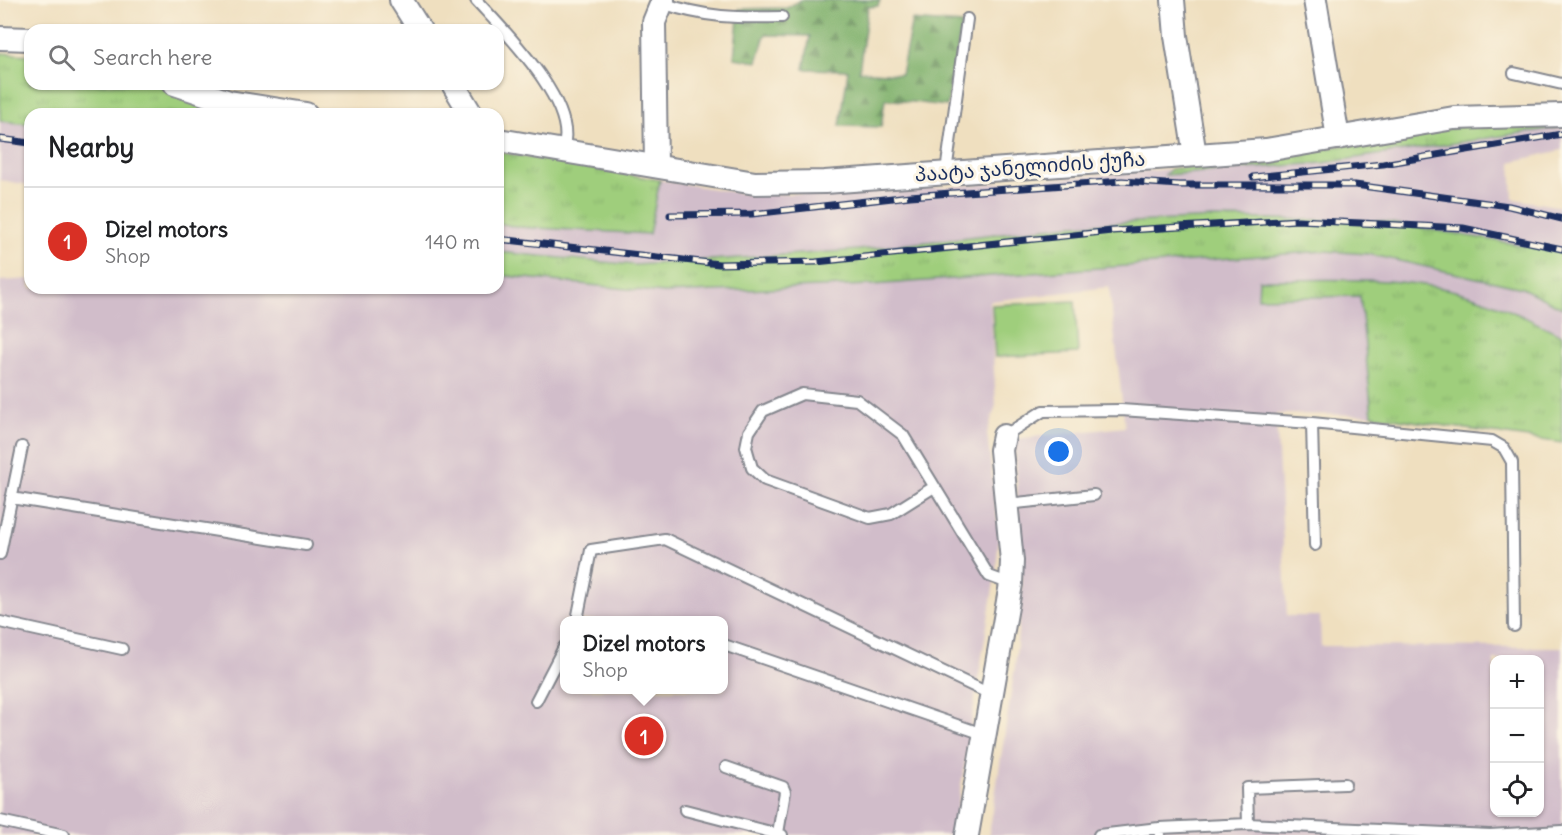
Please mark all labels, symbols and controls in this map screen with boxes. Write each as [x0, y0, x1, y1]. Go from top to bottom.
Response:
search box [24, 24, 504, 90]
icon: search [45, 41, 78, 74]
text: Search here [93, 43, 212, 71]
text: Nearby [48, 131, 134, 164]
street label: პაატა ჯანელიძის ქუჩა [914, 145, 1146, 188]
text: Dizel motors [105, 215, 228, 243]
text: 1 [64, 229, 71, 254]
text: 140 m [425, 229, 480, 254]
text: Shop [105, 243, 150, 268]
your location [1044, 437, 1073, 466]
popup [560, 616, 728, 694]
text: Dizel motors [583, 629, 705, 657]
map controls [1490, 655, 1544, 817]
button: + [1490, 655, 1544, 709]
text: Shop [583, 657, 628, 682]
button: − [1490, 709, 1544, 763]
pin: 1 [624, 714, 664, 758]
button: locate [1490, 763, 1544, 817]

